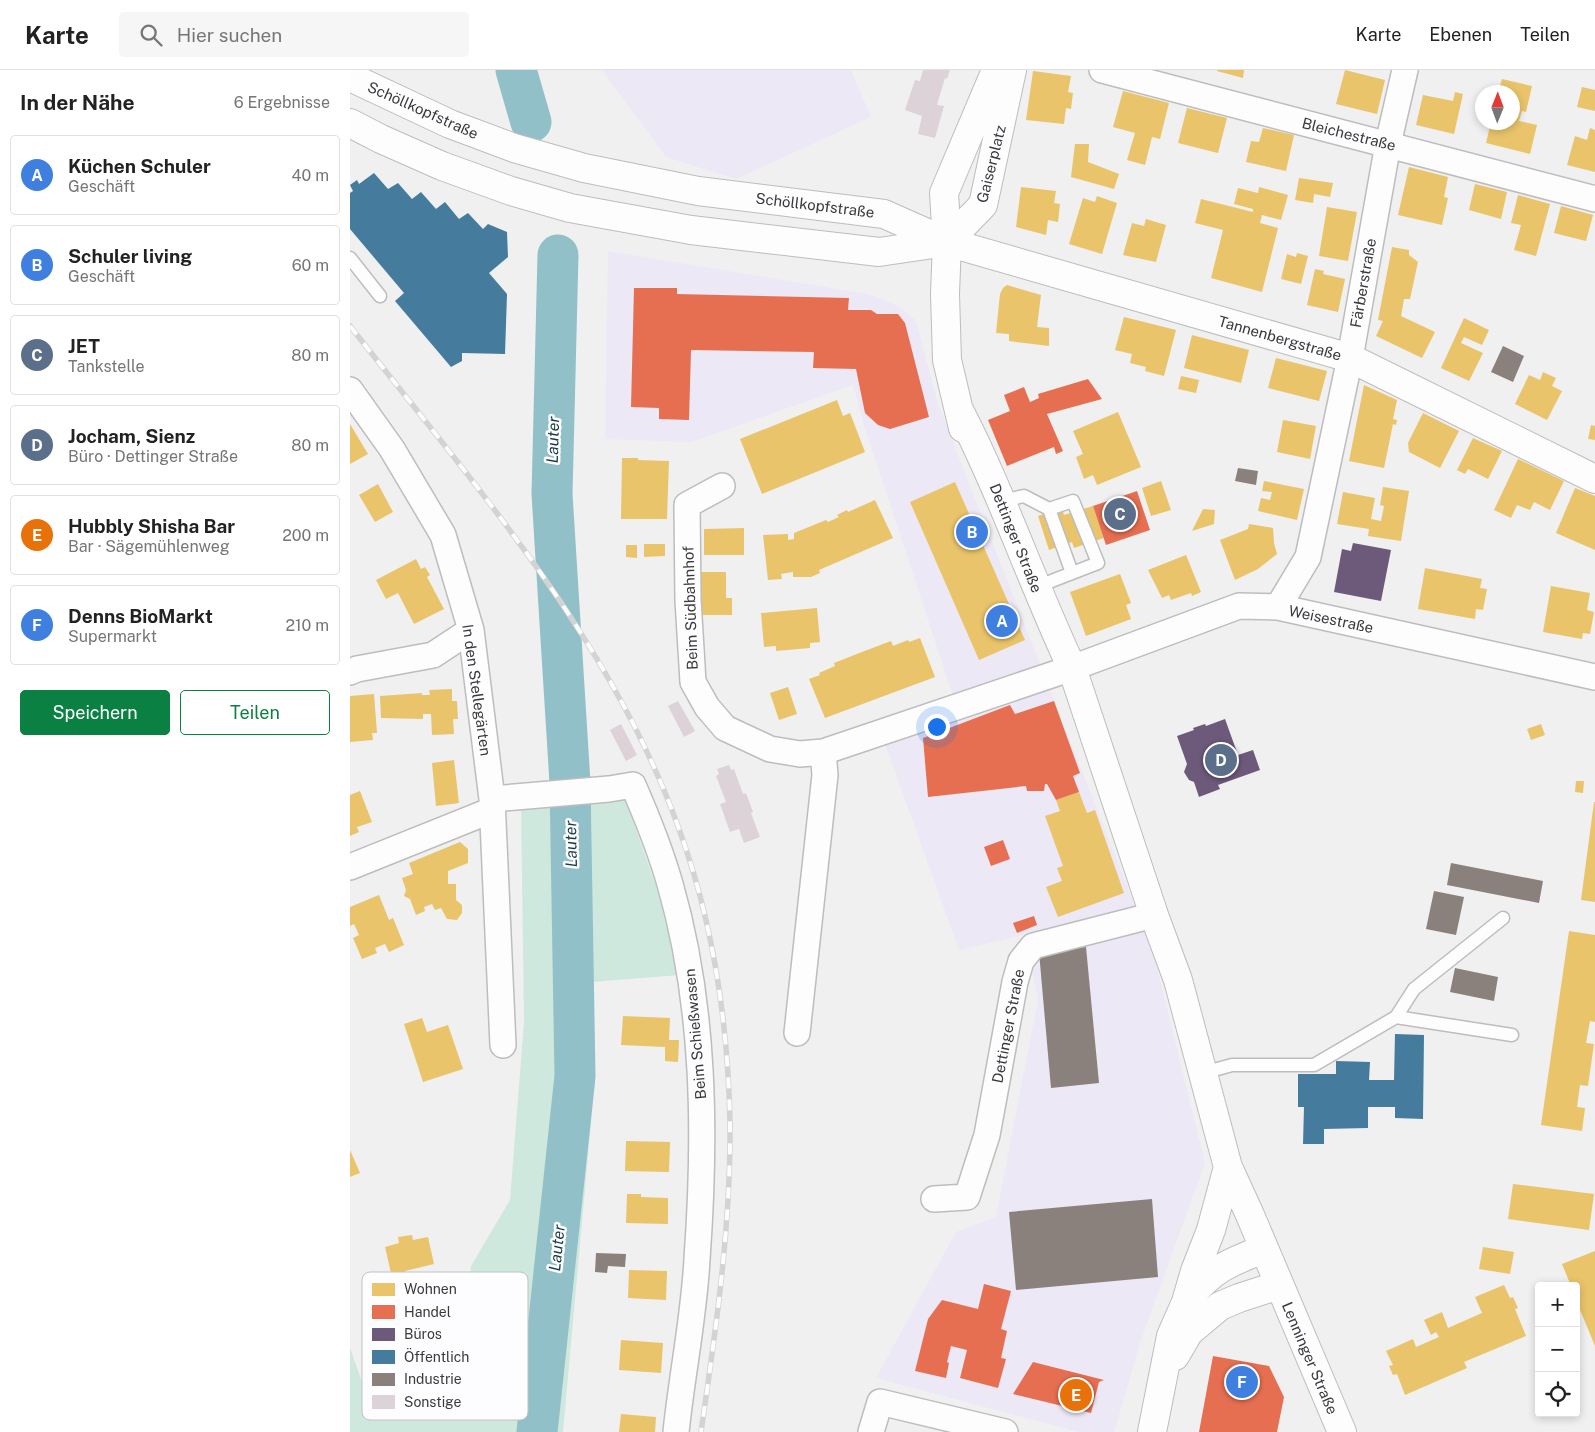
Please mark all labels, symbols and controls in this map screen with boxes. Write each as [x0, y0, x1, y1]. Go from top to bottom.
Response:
search box [119, 12, 469, 57]
text: Karte [25, 21, 89, 49]
icon: search [137, 21, 165, 49]
text: Hier suchen [177, 24, 282, 46]
text: Karte [1356, 24, 1401, 45]
text: Ebenen [1429, 24, 1492, 45]
text: Teilen [1520, 24, 1570, 45]
street label: Schöllkopfstraße [365, 78, 481, 142]
north arrow [1475, 85, 1520, 130]
text: In der Nähe [20, 90, 135, 115]
text: 6 Ergebnisse [234, 93, 330, 112]
street label: Bleichestraße [1300, 114, 1398, 154]
street label: Gaiserplatz [973, 123, 1009, 205]
text: Küchen Schuler [68, 155, 211, 177]
text: A [31, 166, 43, 185]
text: 40 m [291, 166, 329, 185]
text: Geschäft [68, 177, 135, 196]
street label: Schöllkopfstraße [755, 189, 875, 221]
street label: Färberstraße [1347, 237, 1379, 329]
text: Schuler living [68, 245, 192, 267]
text: B [32, 256, 42, 275]
text: 60 m [292, 256, 329, 275]
text: Geschäft [68, 267, 135, 286]
street label: Tannenbergstraße [1216, 312, 1344, 364]
text: JET [68, 335, 100, 357]
text: C [31, 346, 43, 365]
text: 80 m [291, 346, 329, 365]
text: Tankstelle [68, 357, 145, 376]
water label: Lauter [543, 415, 563, 464]
text: Jocham, Sienz [68, 425, 195, 447]
text: D [31, 436, 43, 455]
text: 80 m [291, 436, 329, 455]
text: Büro · Dettinger Straße [68, 447, 238, 466]
street label: Dettinger Straße [986, 481, 1046, 595]
pin: C [1104, 495, 1136, 533]
pin: B [956, 513, 988, 551]
text: Hubbly Shisha Bar [68, 515, 235, 537]
text: E [32, 526, 42, 545]
text: 200 m [282, 526, 329, 545]
text: Bar · Sägemühlenweg [68, 537, 230, 556]
street label: Beim Südbahnhof [679, 546, 701, 670]
pin: A [986, 602, 1018, 640]
street label: Weisestraße [1287, 602, 1375, 636]
text: Denns BioMarkt [68, 605, 213, 627]
text: F [32, 616, 42, 635]
text: 210 m [285, 616, 329, 635]
street label: In den Stellegärten [459, 623, 495, 757]
text: Supermarkt [68, 627, 157, 646]
button: Speichern [20, 690, 170, 735]
button: Teilen [180, 690, 330, 735]
your location [924, 714, 950, 740]
pin: D [1205, 741, 1237, 779]
water label: Lauter [561, 820, 581, 868]
street label: Beim Schießwasen [681, 968, 709, 1100]
street label: Dettinger Straße [989, 968, 1027, 1084]
water label: Lauter [545, 1223, 569, 1272]
legend [362, 1272, 528, 1420]
text: Wohnen [404, 1281, 457, 1297]
map controls [1535, 1282, 1580, 1417]
button: + [1535, 1282, 1580, 1327]
street label: Lenninger Straße [1279, 1299, 1341, 1417]
text: Handel [404, 1304, 451, 1320]
text: Büros [404, 1326, 442, 1342]
button: − [1535, 1327, 1580, 1372]
text: Öffentlich [404, 1347, 469, 1365]
pin: F [1226, 1363, 1258, 1401]
text: Industrie [404, 1371, 462, 1387]
button: locate [1535, 1372, 1580, 1417]
pin: E [1060, 1376, 1092, 1414]
text: Sonstige [404, 1394, 462, 1410]

